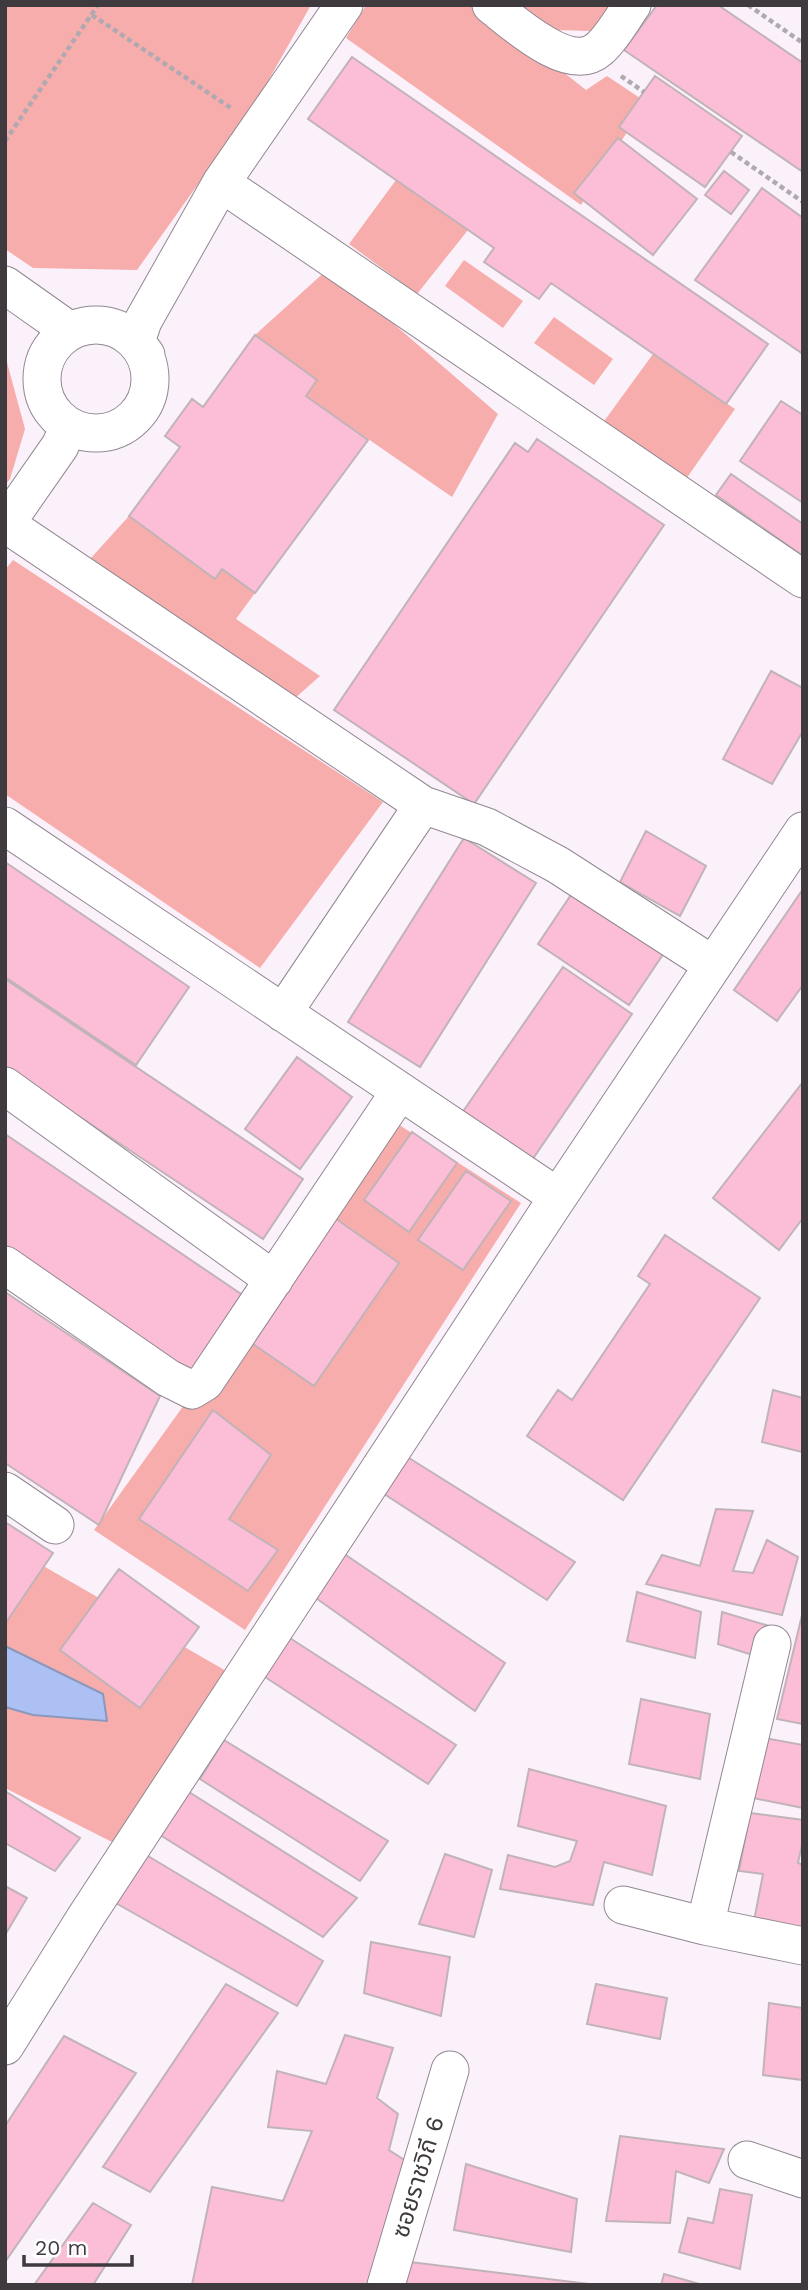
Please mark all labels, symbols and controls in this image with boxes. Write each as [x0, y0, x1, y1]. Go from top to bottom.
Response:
street label: ซอยราชวิถี 6 [386, 2113, 450, 2241]
scale bar [24, 2224, 133, 2268]
text: 20 m [35, 2235, 87, 2260]

